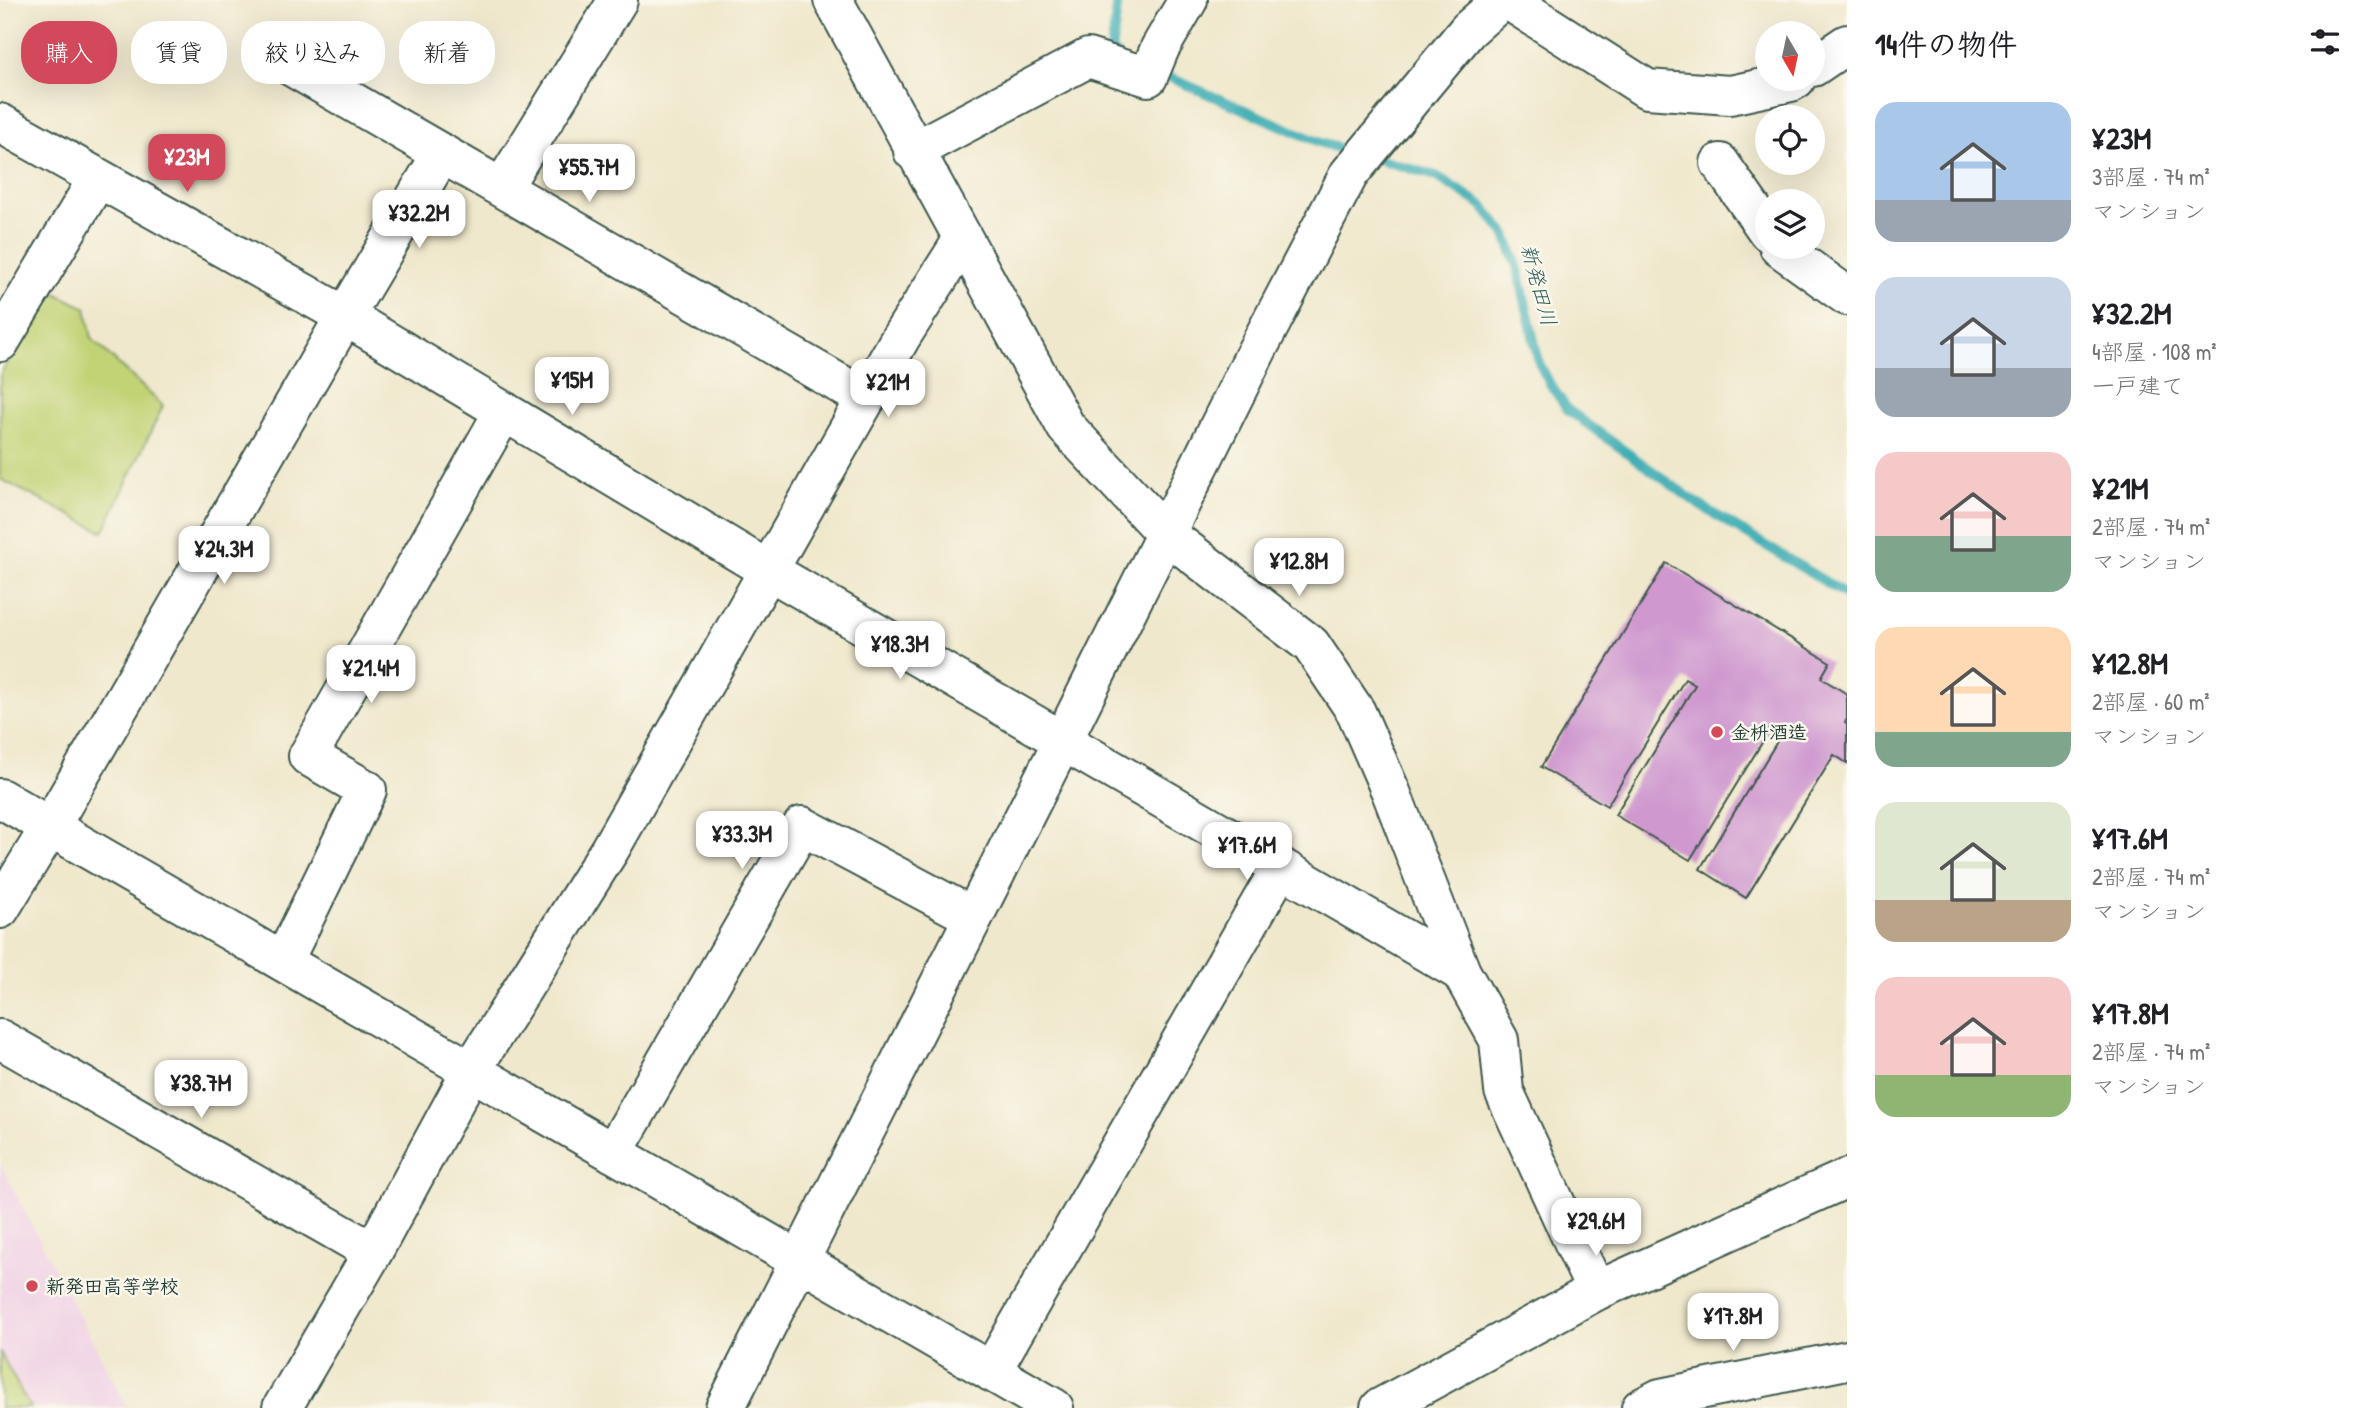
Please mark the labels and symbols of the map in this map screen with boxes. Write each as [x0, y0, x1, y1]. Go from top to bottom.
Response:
north arrow [1755, 21, 1825, 91]
pin: ¥23M [146, 134, 228, 194]
pin: ¥55.7M [532, 144, 646, 204]
pin: ¥32.2M [362, 190, 476, 250]
water label: 新発田川 [1514, 241, 1564, 329]
pin: ¥15M [531, 358, 613, 417]
pin: ¥21M [847, 360, 929, 419]
pin: ¥24.3M [167, 526, 281, 586]
pin: ¥12.8M [1242, 538, 1356, 598]
pin: ¥18.3M [843, 622, 957, 681]
pin: ¥21.4M [314, 646, 428, 705]
place label: 金枡酒造 [1731, 719, 1807, 745]
marker: 金枡酒造 [1709, 724, 1725, 740]
pin: ¥33.3M [685, 812, 799, 871]
pin: ¥17.6M [1190, 822, 1304, 882]
pin: ¥38.7M [144, 1060, 258, 1120]
pin: ¥29.6M [1539, 1198, 1653, 1258]
place label: 新発田高等学校 [46, 1273, 179, 1299]
marker: 新発田高等学校 [24, 1278, 40, 1294]
pin: ¥17.8M [1676, 1294, 1790, 1353]

